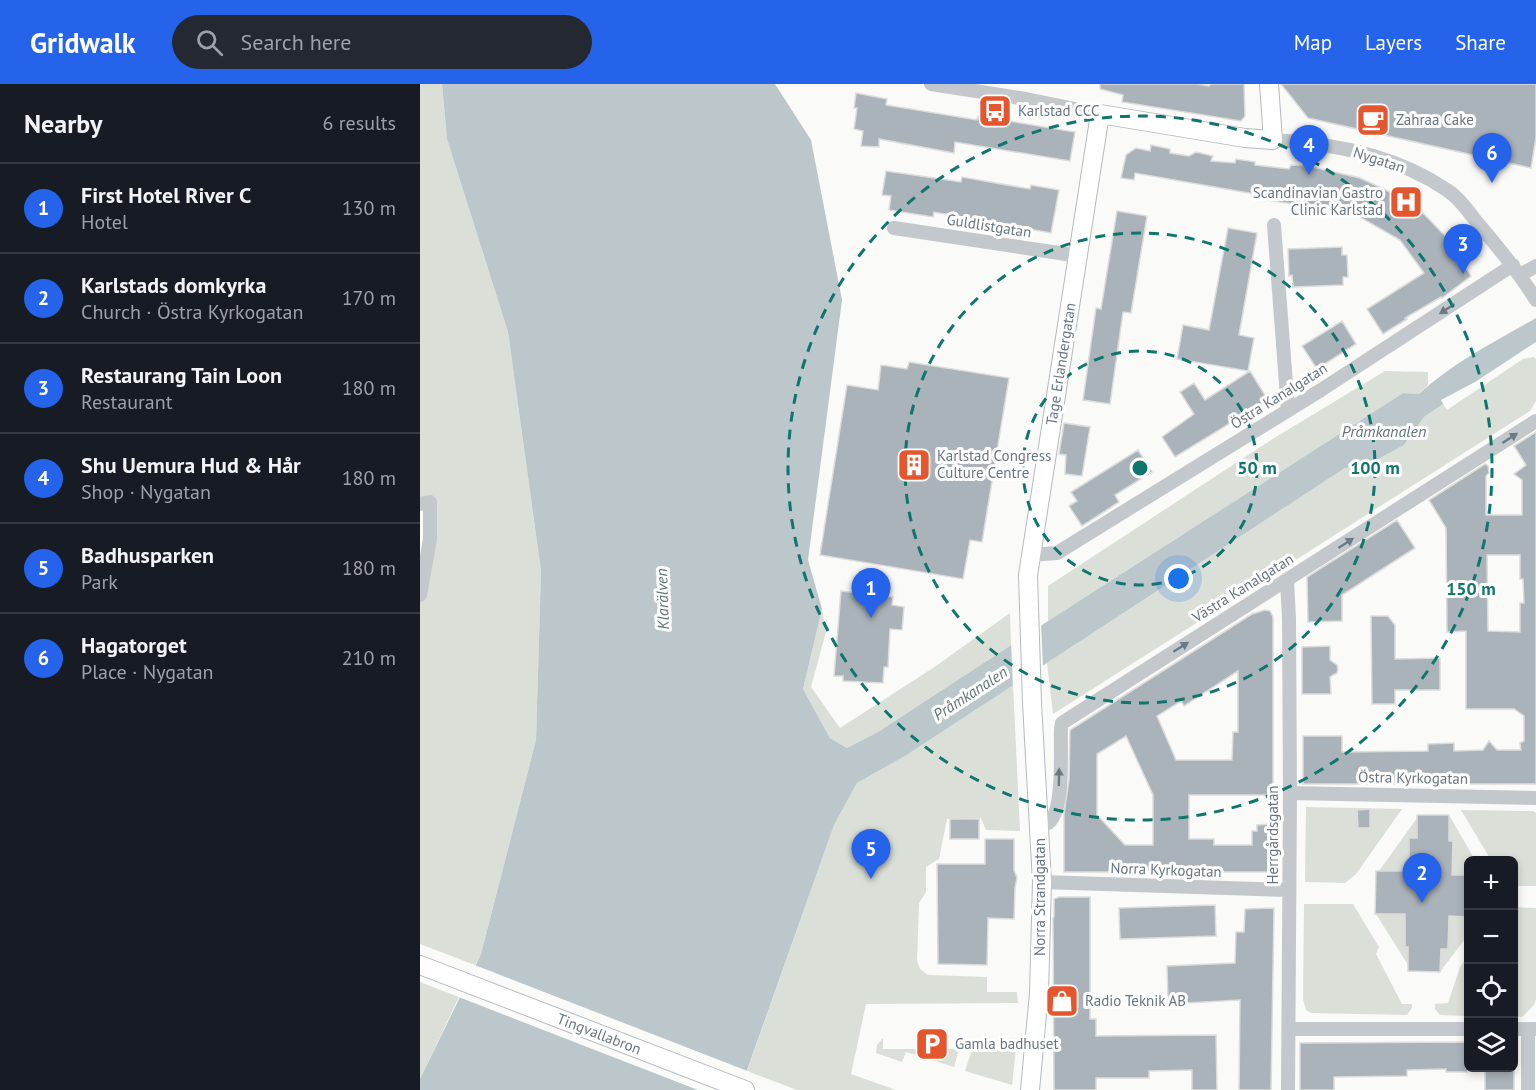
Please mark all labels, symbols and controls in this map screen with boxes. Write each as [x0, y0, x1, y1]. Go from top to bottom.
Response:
search box [172, 15, 592, 69]
text: Gridwalk [30, 24, 136, 61]
icon: search [193, 26, 226, 59]
text: Search here [241, 28, 352, 56]
text: Map [1294, 29, 1332, 56]
text: Layers [1365, 29, 1422, 56]
text: Share [1455, 29, 1506, 56]
bus stop icon: Karlstad CCC [977, 93, 1013, 129]
place label: Karlstad CCC [1018, 101, 1099, 120]
cafe icon: Zahraa Cake [1355, 102, 1391, 138]
text: Nearby [24, 107, 102, 140]
text: 6 results [323, 110, 396, 136]
place label: Zahraa Cake [1396, 110, 1474, 129]
pin: 4 [1290, 126, 1328, 175]
pin: 6 [1472, 134, 1512, 183]
street label: Nygatan [1351, 142, 1407, 177]
text: First Hotel River C [81, 181, 251, 209]
place label: Scandinavian Gastro Clinic Karlstad [1253, 183, 1383, 219]
hospital icon: Scandinavian Gastro Clinic Karlstad [1388, 184, 1424, 220]
text: 1 [38, 195, 49, 221]
text: 130 m [342, 195, 396, 221]
text: Hotel [81, 209, 128, 235]
street label: Guldlistgatan [945, 209, 1033, 242]
pin: 3 [1444, 224, 1482, 274]
text: Karlstads domkyrka [81, 271, 266, 299]
text: 2 [38, 285, 49, 311]
text: 170 m [342, 285, 396, 311]
text: Church · Östra Kyrkogatan [81, 299, 303, 325]
street label: Tage Erlandergatan [1041, 301, 1080, 427]
one-way arrow [1439, 303, 1455, 314]
street label: Östra Kanalgatan [1227, 358, 1331, 433]
text: Restaurang Tain Loon [81, 361, 282, 389]
text: 3 [38, 375, 49, 401]
text: 180 m [342, 375, 396, 401]
text: Restaurant [81, 389, 172, 415]
water label: Pråmkanalen [1342, 421, 1426, 441]
one-way arrow [1502, 432, 1518, 443]
place label: Karlstad Congress Culture Centre [937, 446, 1051, 482]
building icon: Karlstad Congress Culture Centre [896, 447, 932, 483]
text: Shu Uemura Hud & Hår [81, 451, 301, 479]
text: 50 m [1237, 456, 1277, 479]
text: 100 m [1350, 456, 1400, 479]
centre of rings [1130, 458, 1150, 478]
text: 4 [38, 465, 49, 491]
text: 180 m [342, 465, 396, 491]
text: Shop · Nygatan [81, 479, 211, 505]
one-way arrow [1337, 537, 1354, 548]
text: Badhusparken [81, 541, 214, 569]
street label: Västra Kanalgatan [1188, 549, 1297, 627]
text: 5 [38, 555, 49, 581]
text: 180 m [342, 555, 396, 581]
your location [1164, 564, 1193, 593]
water label: Klarälven [651, 568, 673, 630]
pin: 1 [852, 568, 890, 618]
text: Park [81, 569, 118, 595]
text: 150 m [1446, 577, 1496, 600]
text: Hagatorget [81, 631, 187, 659]
one-way arrow [1173, 642, 1189, 653]
text: 6 [38, 645, 49, 671]
text: 210 m [342, 645, 396, 671]
text: Place · Nygatan [81, 659, 214, 685]
water label: Pråmkanalen [929, 662, 1011, 724]
street label: Östra Kyrkogatan [1358, 767, 1468, 788]
one-way arrow [1055, 768, 1064, 787]
street label: Herrgårdsgatan [1263, 785, 1282, 885]
pin: 5 [852, 830, 890, 879]
street label: Norra Strandgatan [1030, 838, 1049, 956]
pin: 2 [1402, 854, 1442, 903]
map controls [1464, 856, 1518, 1072]
button: + [1464, 856, 1518, 910]
street label: Norra Kyrkogatan [1110, 858, 1222, 881]
button: − [1464, 910, 1518, 964]
button: locate [1464, 964, 1518, 1018]
shop icon: Radio Teknik AB [1044, 983, 1080, 1019]
place label: Radio Teknik AB [1085, 991, 1186, 1010]
street label: Tingvallabron [554, 1009, 644, 1058]
button: layers [1464, 1018, 1518, 1072]
parking icon: Gamla badhuset [914, 1026, 950, 1062]
place label: Gamla badhuset [955, 1034, 1059, 1053]

